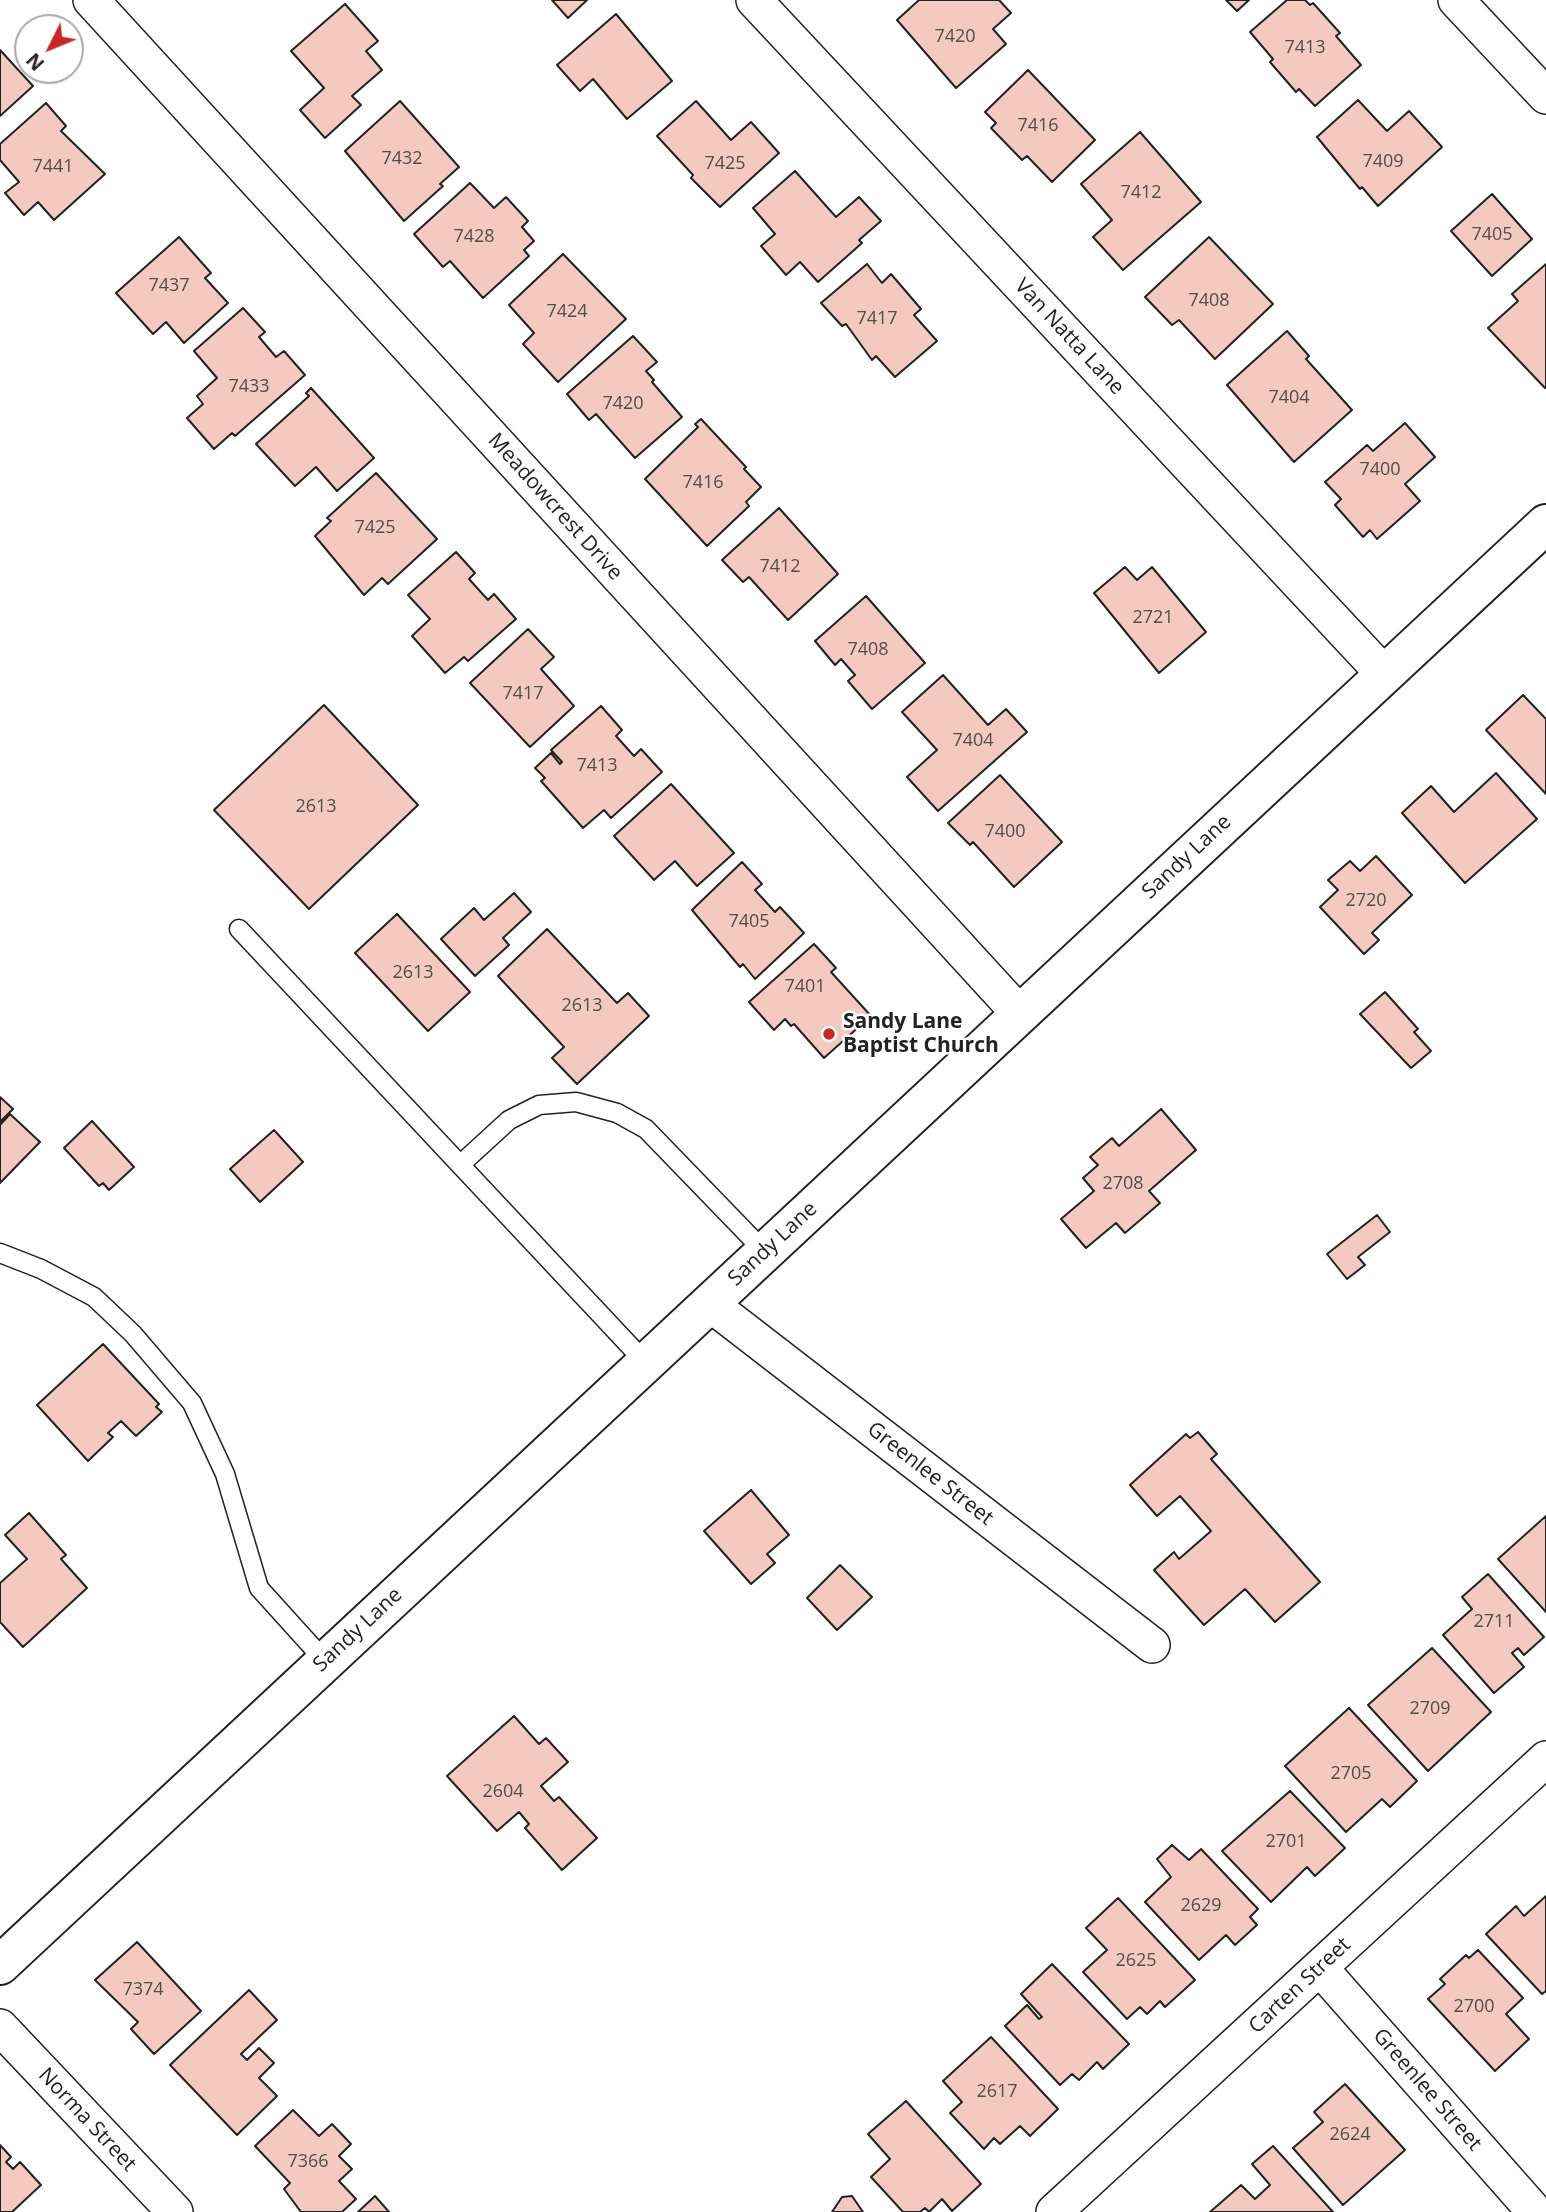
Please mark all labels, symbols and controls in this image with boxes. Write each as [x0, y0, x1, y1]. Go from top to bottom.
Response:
north arrow [14, 14, 84, 84]
house number: 7420 [934, 26, 976, 48]
house number: 7413 [1284, 37, 1326, 59]
text: N [20, 47, 50, 76]
house number: 7416 [1017, 115, 1059, 137]
house number: 7432 [381, 148, 423, 170]
house number: 7409 [1362, 151, 1404, 173]
house number: 7425 [704, 153, 746, 175]
house number: 7441 [32, 156, 74, 178]
house number: 7412 [1120, 182, 1162, 204]
house number: 7405 [1471, 224, 1513, 246]
house number: 7428 [453, 226, 495, 248]
street label: Van Natta Lane [1009, 274, 1129, 400]
house number: 7437 [148, 275, 190, 297]
house number: 7408 [1188, 290, 1230, 312]
house number: 7424 [546, 301, 588, 323]
house number: 7417 [856, 308, 898, 330]
house number: 7433 [228, 376, 270, 398]
house number: 7404 [1268, 387, 1310, 409]
house number: 7420 [602, 393, 644, 415]
street label: Meadowcrest Drive [482, 428, 628, 586]
house number: 7400 [1359, 459, 1401, 481]
house number: 7416 [682, 472, 724, 494]
house number: 7425 [354, 517, 396, 539]
house number: 7412 [759, 556, 801, 578]
house number: 2721 [1132, 607, 1174, 629]
house number: 7408 [847, 639, 889, 661]
house number: 7417 [502, 683, 544, 705]
house number: 7404 [952, 730, 994, 752]
house number: 7413 [576, 755, 618, 777]
house number: 2613 [295, 796, 337, 818]
street label: Sandy Lane [1137, 810, 1237, 904]
house number: 7400 [984, 821, 1026, 843]
house number: 2720 [1345, 890, 1387, 912]
house number: 7405 [728, 911, 770, 933]
house number: 2613 [392, 962, 434, 984]
house number: 7401 [784, 976, 826, 998]
house number: 2613 [561, 995, 603, 1017]
place label: Sandy Lane Baptist Church [843, 1009, 999, 1059]
marker: Sandy Lane Baptist Church [821, 1026, 837, 1042]
house number: 2708 [1102, 1173, 1144, 1195]
street label: Sandy Lane [723, 1197, 823, 1291]
street label: Greenlee Street [862, 1417, 998, 1531]
street label: Sandy Lane [308, 1583, 408, 1677]
house number: 2711 [1473, 1611, 1515, 1633]
house number: 2709 [1409, 1698, 1451, 1720]
house number: 2705 [1330, 1763, 1372, 1785]
house number: 2604 [482, 1781, 524, 1803]
house number: 2701 [1265, 1831, 1307, 1853]
house number: 2629 [1180, 1895, 1222, 1917]
street label: Carten Street [1244, 1933, 1356, 2039]
house number: 2625 [1115, 1950, 1157, 1972]
house number: 7374 [122, 1979, 164, 2001]
house number: 2700 [1453, 1996, 1495, 2018]
street label: Greenlee Street [1367, 2024, 1487, 2156]
street label: Norma Street [33, 2063, 141, 2177]
house number: 2617 [976, 2081, 1018, 2103]
house number: 2624 [1329, 2124, 1371, 2146]
house number: 7366 [287, 2151, 329, 2173]

